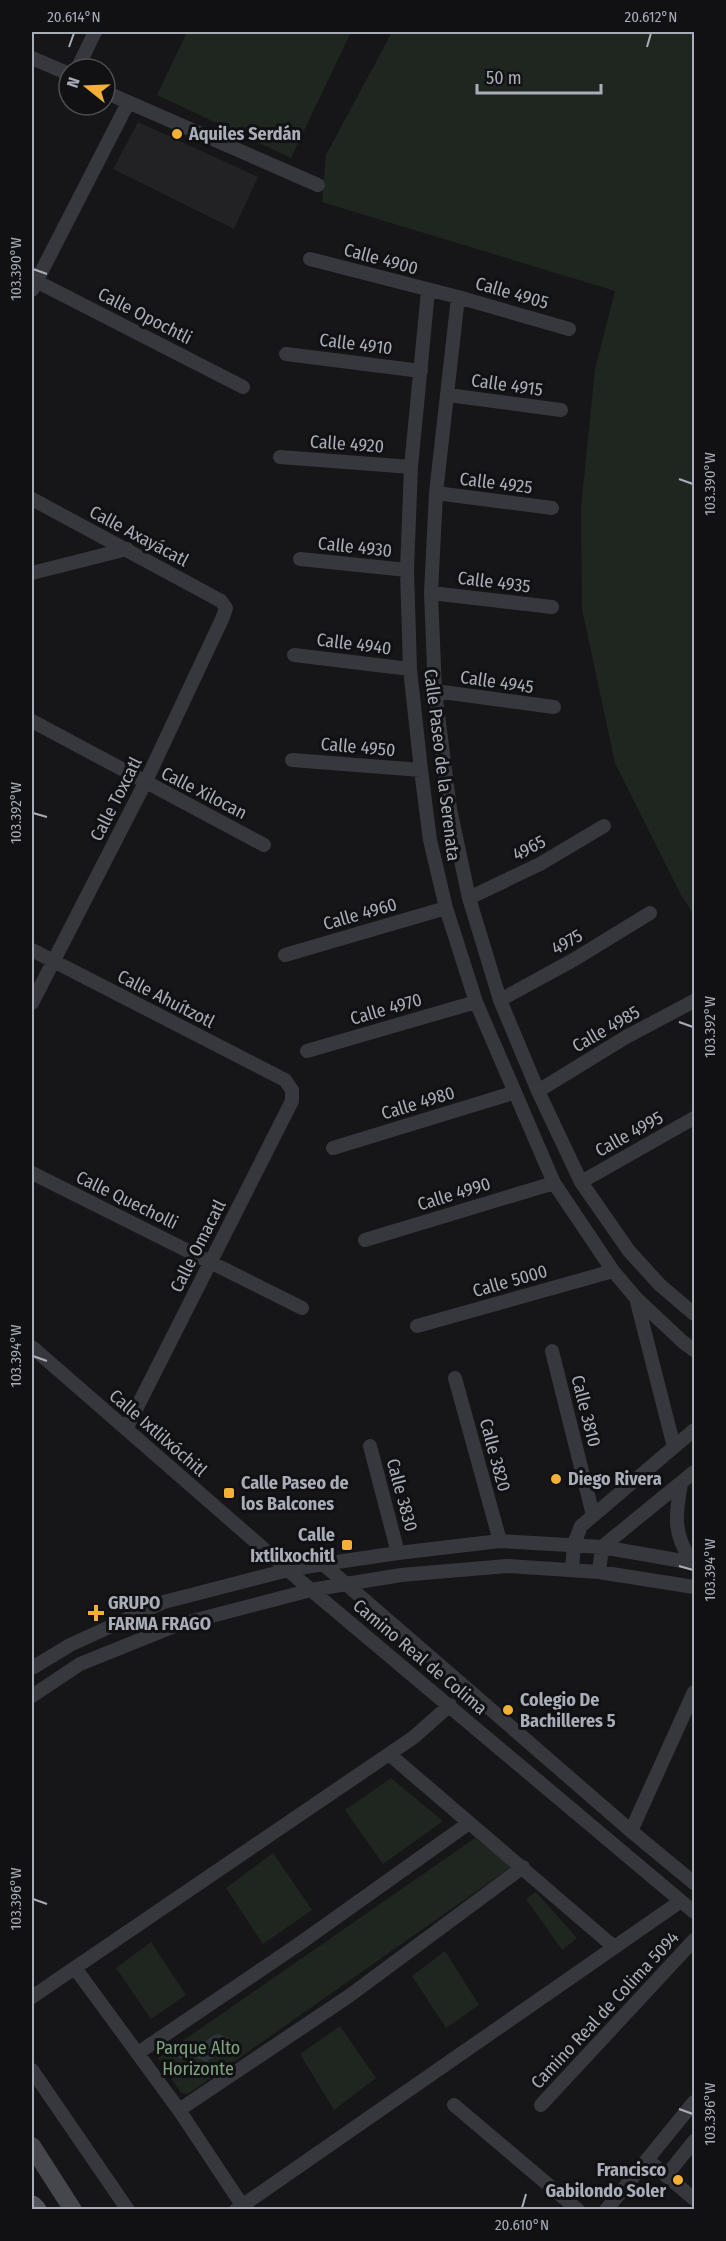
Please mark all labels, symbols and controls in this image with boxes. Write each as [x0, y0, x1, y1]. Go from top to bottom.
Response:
text: 20.614°N [47, 8, 101, 26]
text: 20.612°N [625, 8, 677, 26]
north arrow [57, 57, 117, 117]
scale bar [477, 57, 602, 95]
text: 50 m [486, 67, 522, 89]
text: N [63, 75, 84, 90]
place label: Aquiles Serdán [188, 123, 301, 145]
marker: Aquiles Serdán [170, 127, 184, 141]
text: 103.390°W [7, 237, 25, 301]
street label: Calle 4900 [341, 239, 421, 279]
street label: Calle 4905 [473, 272, 551, 314]
street label: Calle Opochtli [94, 283, 196, 349]
street label: Calle 4910 [318, 329, 394, 359]
street label: Calle 4915 [470, 369, 544, 401]
street label: Calle 4920 [309, 430, 385, 458]
text: 103.390°W [701, 452, 719, 516]
street label: Calle 4925 [458, 468, 534, 498]
street label: Calle Axayácatl [86, 501, 193, 571]
street label: Calle 4930 [317, 532, 393, 562]
street label: Calle 4935 [456, 567, 532, 597]
street label: Calle 4940 [315, 628, 393, 660]
street label: Calle 4945 [459, 666, 535, 698]
street label: Calle Paseo de la Serenata [419, 668, 465, 863]
street label: Calle 4950 [320, 733, 396, 761]
street label: Calle Toxcatl [85, 753, 147, 845]
street label: Calle Xilocan [157, 762, 251, 824]
text: 103.392°W [7, 782, 25, 844]
street label: 4965 [509, 830, 549, 866]
street label: Calle 4960 [321, 893, 399, 935]
street label: 4975 [548, 924, 586, 960]
street label: Calle Ahuítzotl [114, 965, 218, 1033]
street label: Calle 4970 [348, 988, 424, 1030]
text: 103.392°W [701, 996, 719, 1058]
street label: Calle 4985 [568, 1001, 644, 1057]
street label: Calle 4980 [379, 1081, 457, 1125]
street label: Calle 4995 [591, 1106, 667, 1162]
street label: Calle Quecholli [73, 1166, 181, 1234]
street label: Calle 4990 [415, 1172, 493, 1216]
street label: Calle Omacatl [165, 1196, 231, 1296]
street label: Calle 5000 [470, 1260, 550, 1302]
text: 103.394°W [7, 1325, 25, 1387]
street label: Calle 3810 [566, 1373, 606, 1449]
street label: Calle Ixtlilxóchitl [105, 1385, 211, 1481]
street label: Calle 3820 [475, 1416, 515, 1494]
street label: Calle 3830 [382, 1456, 422, 1534]
place label: Diego Rivera [568, 1468, 662, 1490]
place label: Calle Paseo de los Balcones [241, 1472, 349, 1515]
marker: Diego Rivera [549, 1472, 563, 1486]
marker: Calle Paseo de los Balcones [222, 1486, 236, 1500]
place label: Calle Ixtlilxochitl [250, 1524, 335, 1567]
marker: Calle Ixtlilxochitl [340, 1538, 354, 1552]
text: 103.394°W [701, 1539, 719, 1601]
place label: GRUPO FARMA FRAGO [108, 1592, 211, 1635]
street label: Camino Real de Colima [348, 1595, 492, 1720]
marker: GRUPO FARMA FRAGO [89, 1606, 103, 1620]
place label: Colegio De Bachilleres 5 [520, 1689, 616, 1732]
marker: Colegio De Bachilleres 5 [501, 1703, 515, 1717]
text: 103.396°W [7, 1867, 25, 1931]
street label: Camino Real de Colima 5094 [526, 1927, 684, 2093]
park label: Parque Alto Horizonte [156, 2037, 240, 2080]
text: 103.396°W [701, 2082, 719, 2146]
place label: Francisco Gabilondo Soler [545, 2159, 666, 2202]
marker: Francisco Gabilondo Soler [671, 2173, 685, 2187]
text: 20.610°N [495, 2216, 549, 2234]

